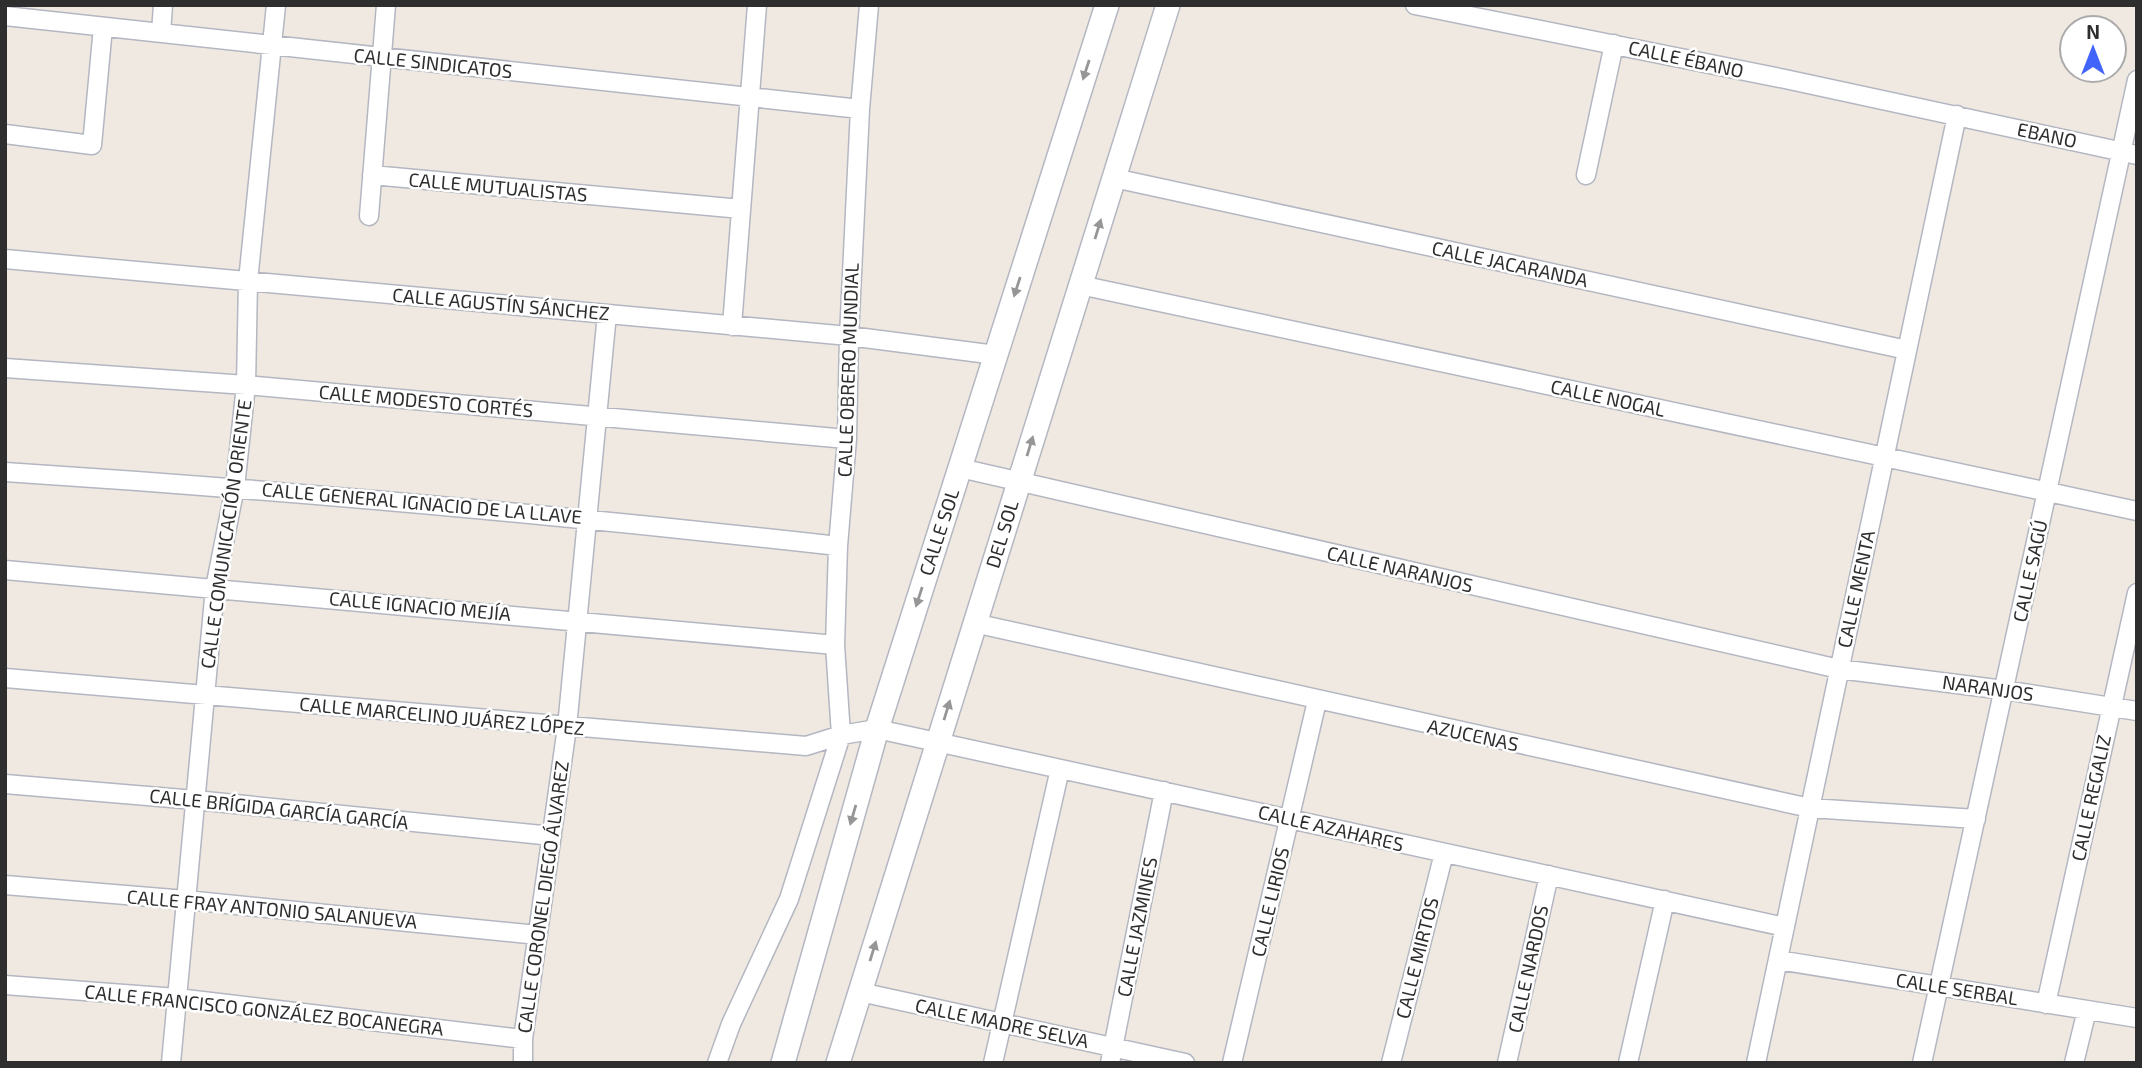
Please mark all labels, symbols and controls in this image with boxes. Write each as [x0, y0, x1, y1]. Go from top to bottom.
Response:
north arrow [2058, 14, 2128, 84]
text: N [2086, 20, 2100, 43]
street label: CALLE ÉBANO [1626, 35, 1746, 82]
street label: CALLE SINDICATOS [353, 43, 513, 82]
one-way arrow [1081, 60, 1091, 81]
street label: EBANO [2015, 117, 2079, 152]
street label: CALLE MUTUALISTAS [408, 167, 589, 206]
one-way arrow [1093, 218, 1103, 239]
street label: CALLE JACARANDA [1430, 236, 1590, 291]
street label: CALLE OBRERO MUNDIAL [832, 262, 863, 478]
one-way arrow [1012, 277, 1022, 298]
street label: CALLE AGUSTÍN SÁNCHEZ [391, 283, 611, 324]
street label: CALLE NOGAL [1549, 374, 1668, 421]
street label: CALLE MODESTO CORTÉS [318, 380, 534, 421]
street label: CALLE COMUNICACIÓN ORIENTE [195, 398, 256, 670]
one-way arrow [1025, 435, 1035, 456]
street label: CALLE GENERAL IGNACIO DE LA LLAVE [261, 477, 583, 528]
street label: CALLE SOL [914, 485, 963, 578]
street label: DEL SOL [980, 497, 1023, 571]
street label: CALLE SAGÚ [2007, 518, 2052, 624]
street label: CALLE MENTA [1832, 528, 1879, 650]
street label: CALLE NARANJOS [1325, 541, 1475, 596]
street label: CALLE IGNACIO MEJÍA [328, 586, 512, 625]
one-way arrow [913, 587, 924, 608]
street label: NARANJOS [1941, 670, 2035, 705]
street label: CALLE MARCELINO JUÁREZ LÓPEZ [298, 692, 586, 739]
one-way arrow [943, 699, 953, 720]
street label: AZUCENAS [1425, 714, 1521, 755]
street label: CALLE REGALIZ [2066, 733, 2115, 863]
street label: CALLE CORONEL DIEGO ÁLVAREZ [512, 759, 573, 1035]
street label: CALLE BRÍGIDA GARCÍA GARCÍA [148, 783, 410, 834]
street label: CALLE AZAHARES [1256, 800, 1406, 855]
one-way arrow [847, 804, 858, 826]
street label: CALLE LIRIOS [1246, 845, 1293, 959]
street label: CALLE JAZMINES [1112, 855, 1161, 999]
street label: CALLE FRAY ANTONIO SALANUEVA [126, 884, 418, 933]
street label: CALLE MIRTOS [1390, 895, 1443, 1021]
street label: CALLE NARDOS [1503, 903, 1552, 1035]
one-way arrow [868, 940, 878, 961]
street label: CALLE SERBAL [1894, 967, 2020, 1010]
street label: CALLE FRANCISCO GONZÁLEZ BOCANEGRA [83, 979, 445, 1040]
street label: CALLE MADRE SELVA [913, 993, 1091, 1052]

